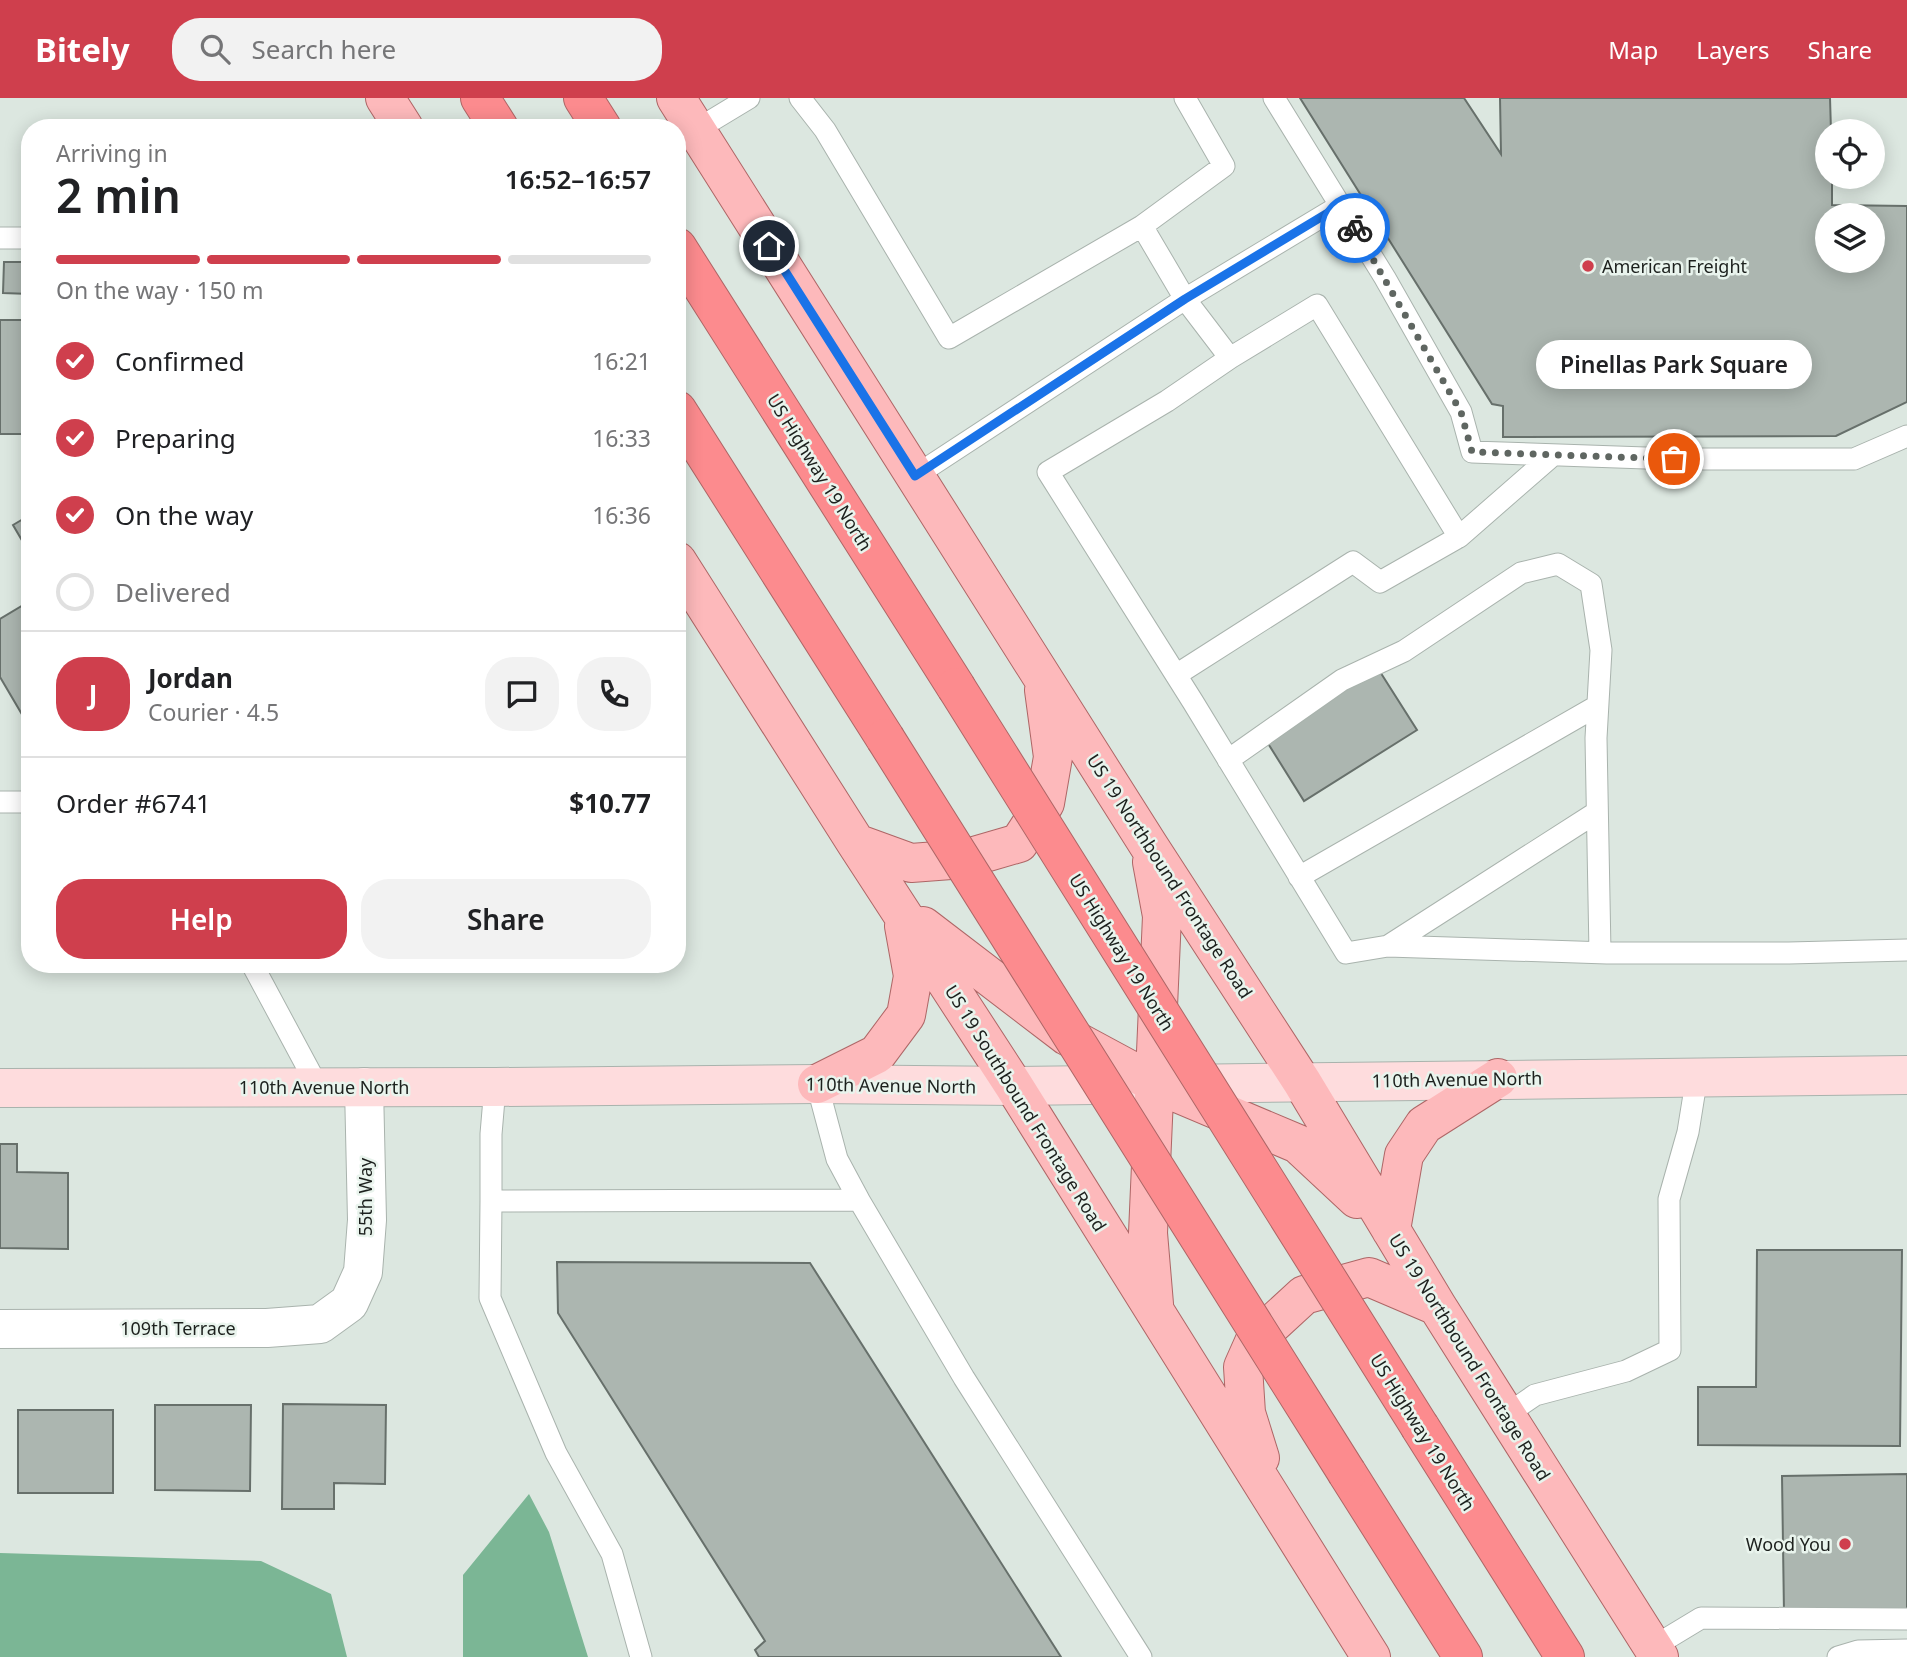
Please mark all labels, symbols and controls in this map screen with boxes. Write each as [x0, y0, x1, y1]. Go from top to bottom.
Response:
search box [172, 18, 662, 81]
text: Bitely [35, 27, 130, 72]
icon: search [196, 30, 234, 68]
text: Search here [252, 31, 396, 67]
text: Map [1608, 33, 1658, 66]
text: Layers [1696, 33, 1770, 66]
text: Share [1808, 33, 1872, 66]
map controls [1815, 119, 1885, 273]
button: locate [1815, 119, 1885, 189]
text: Arriving in [56, 137, 168, 169]
text: 16:52–16:57 [505, 161, 651, 197]
text: 2 min [56, 164, 181, 226]
courier [1320, 193, 1390, 263]
button: layers [1815, 203, 1885, 273]
icon: bike [1336, 209, 1374, 247]
pin [739, 216, 799, 276]
icon: home [750, 227, 788, 265]
place label: American Freight [1602, 254, 1748, 278]
marker: American Freight [1580, 258, 1596, 274]
text: On the way · 150 m [56, 274, 263, 306]
callout: Pinellas Park Square [1536, 340, 1812, 389]
icon: check [56, 342, 94, 380]
text: Confirmed [115, 343, 245, 379]
text: 16:21 [592, 345, 651, 377]
text: Pinellas Park Square [1560, 348, 1788, 380]
street label: US Highway 19 North [762, 389, 878, 555]
icon: check [56, 419, 94, 457]
text: Preparing [115, 420, 236, 456]
text: 16:33 [592, 422, 651, 454]
pin [1644, 429, 1704, 489]
icon: bag [1655, 440, 1693, 478]
icon: check [56, 496, 94, 534]
text: On the way [115, 497, 253, 533]
text: 16:36 [592, 499, 651, 531]
text: Delivered [115, 574, 231, 610]
button: chat [485, 657, 559, 731]
button: phone [577, 657, 651, 731]
text: Jordan [148, 660, 233, 696]
text: J [89, 676, 97, 712]
text: Courier · 4.5 [148, 696, 279, 728]
street label: US 19 Northbound Frontage Road [1082, 749, 1258, 1003]
text: Order #6741 [56, 785, 211, 821]
text: $10.77 [569, 785, 651, 821]
street label: US Highway 19 North [1064, 869, 1180, 1035]
button: Help [56, 879, 347, 959]
button: Share [361, 879, 651, 959]
street label: US 19 Southbound Frontage Road [940, 980, 1112, 1236]
street label: 110th Avenue North [1371, 1066, 1543, 1092]
street label: 110th Avenue North [805, 1072, 977, 1098]
street label: 110th Avenue North [239, 1075, 409, 1099]
street label: 55th Way [353, 1157, 377, 1236]
street label: US 19 Northbound Frontage Road [1384, 1229, 1556, 1485]
street label: 109th Terrace [120, 1316, 236, 1340]
street label: US Highway 19 North [1365, 1349, 1481, 1515]
place label: Wood You [1746, 1532, 1831, 1556]
marker: Wood You [1837, 1536, 1853, 1552]

